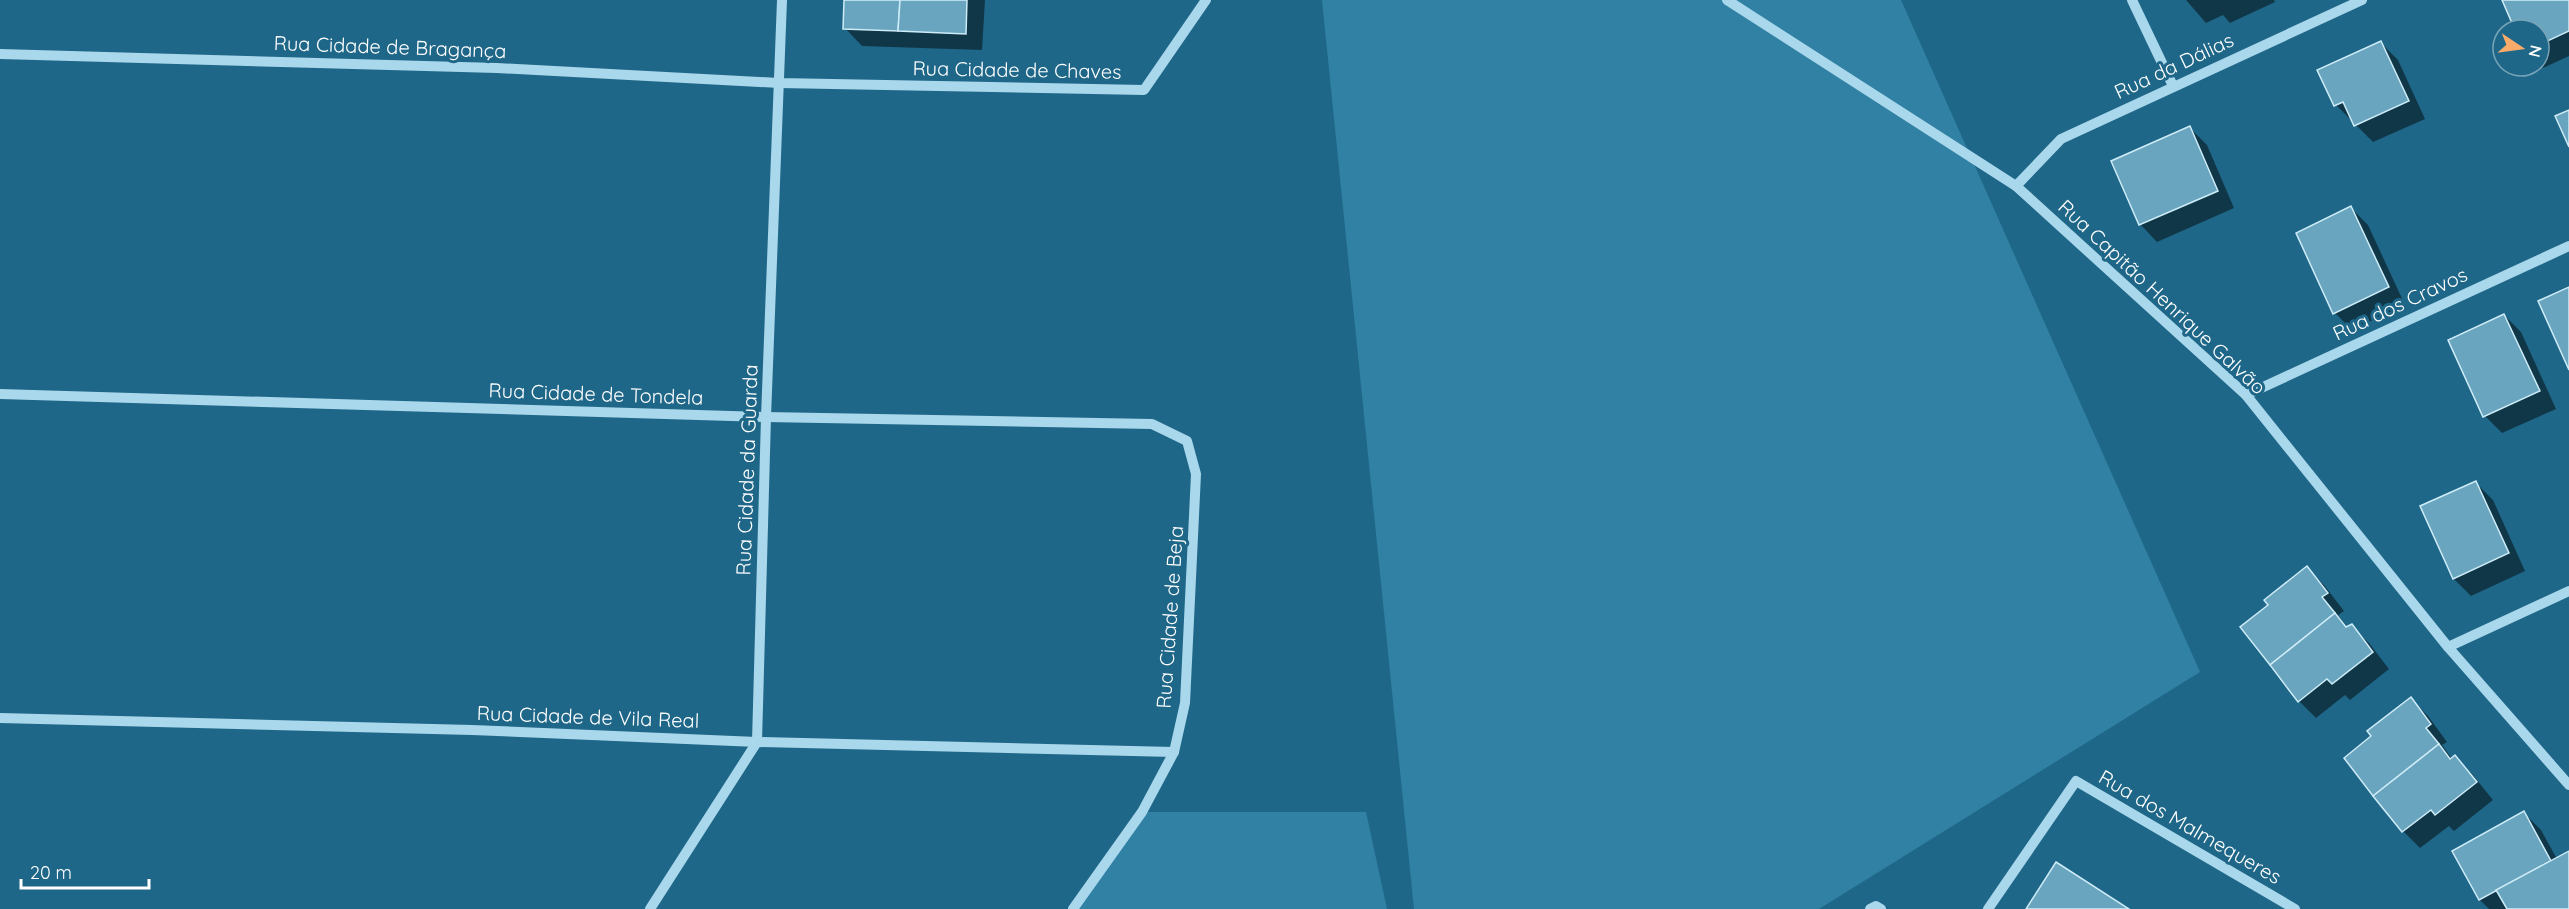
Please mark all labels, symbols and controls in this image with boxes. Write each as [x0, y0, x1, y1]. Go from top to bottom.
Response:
north arrow [2491, 18, 2551, 78]
street label: Rua da Dálias [2110, 27, 2237, 104]
street label: Rua Cidade de Bragança [273, 30, 507, 63]
text: N [2525, 43, 2547, 59]
street label: Rua Cidade de Chaves [912, 55, 1122, 84]
street label: Rua Capitão Henrique Galvão [2053, 194, 2271, 399]
street label: Rua dos Cravos [2329, 261, 2471, 346]
street label: Rua Cidade da Guarda [730, 364, 763, 576]
street label: Rua Cidade de Tondela [488, 377, 704, 410]
street label: Rua Cidade de Beja [1151, 525, 1188, 709]
street label: Rua Cidade de Vila Real [476, 700, 700, 733]
street label: Rua dos Malmequeres [2094, 764, 2286, 889]
scale bar [21, 852, 148, 890]
text: 20 m [30, 861, 72, 884]

